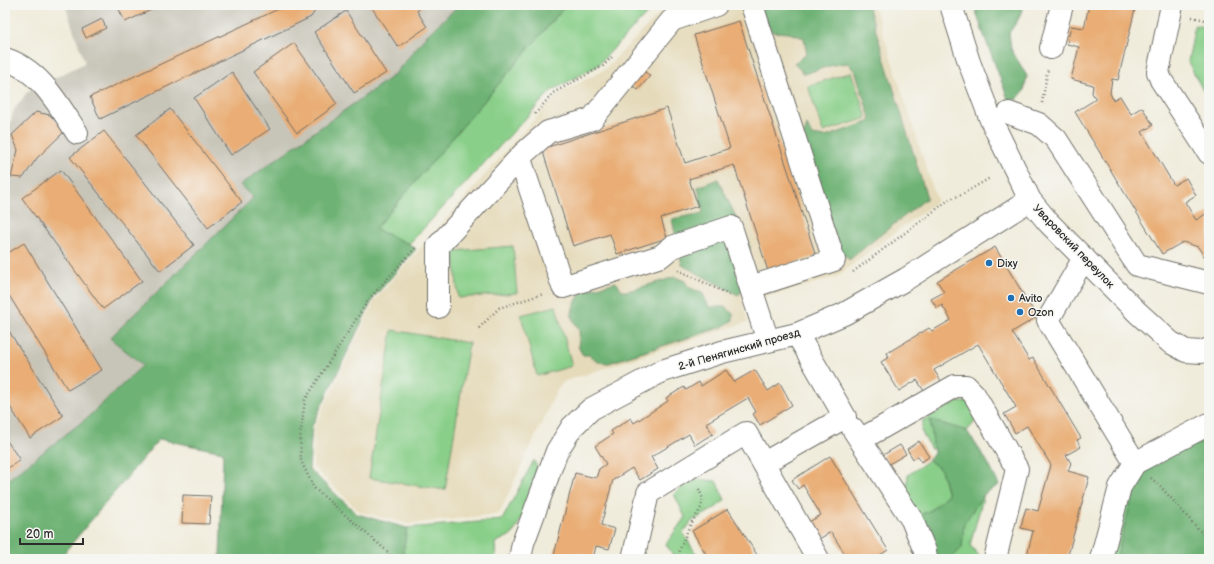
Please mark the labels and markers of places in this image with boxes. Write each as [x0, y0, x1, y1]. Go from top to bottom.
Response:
place label: Dixy [997, 257, 1018, 270]
marker: Dixy [984, 258, 994, 268]
place label: Avito [1019, 292, 1043, 305]
marker: Avito [1006, 293, 1016, 303]
place label: Ozon [1028, 306, 1054, 319]
marker: Ozon [1015, 307, 1025, 317]

